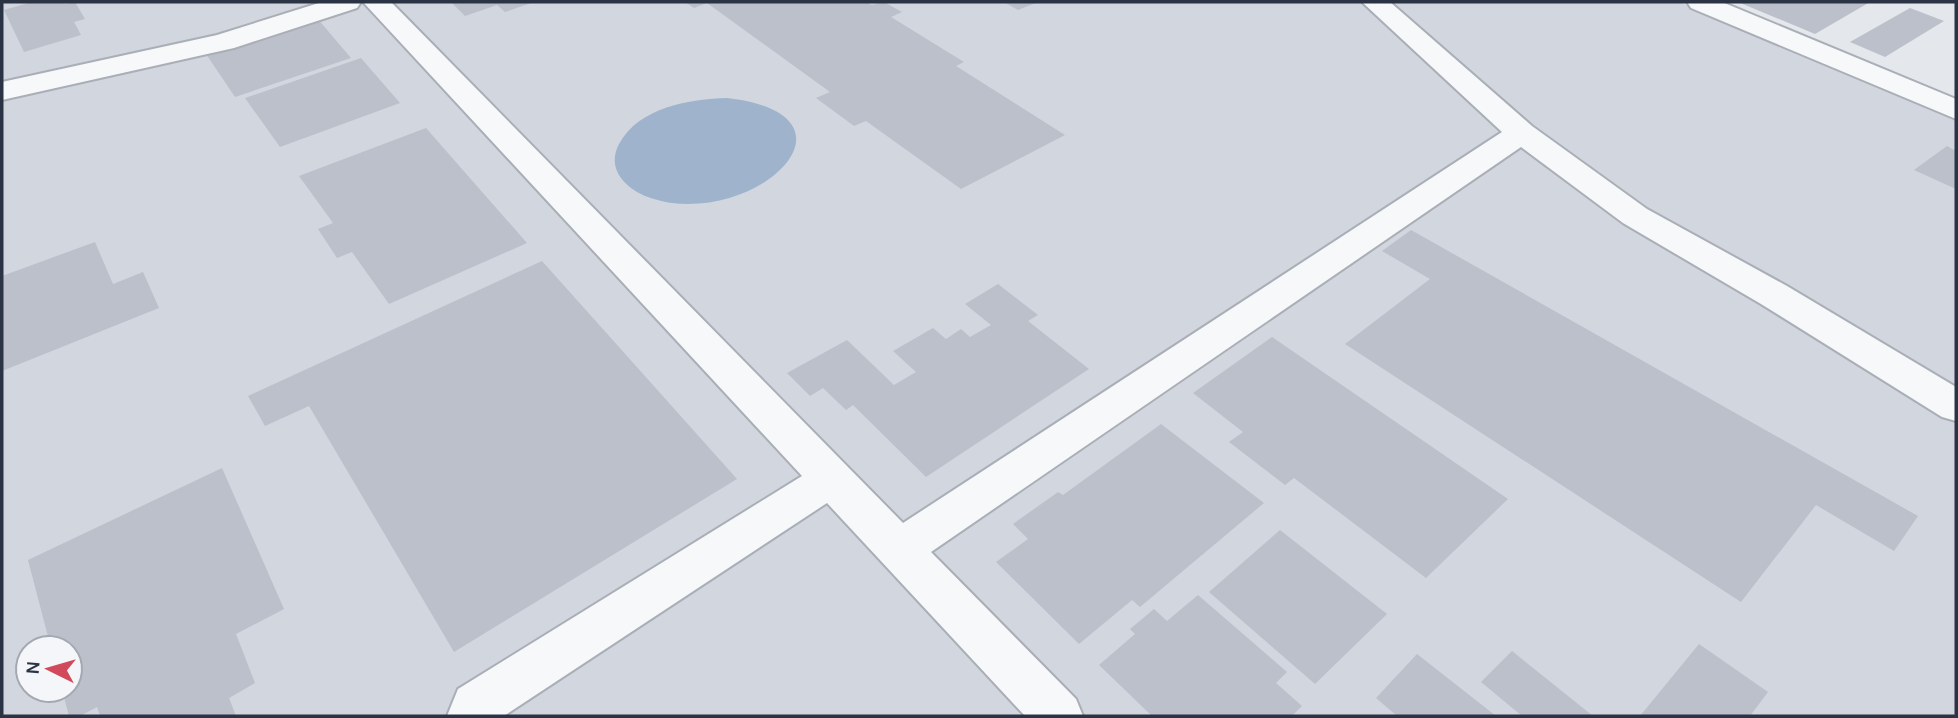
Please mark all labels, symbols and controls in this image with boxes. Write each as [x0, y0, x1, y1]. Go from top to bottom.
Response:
north arrow [14, 634, 84, 704]
text: N [22, 660, 45, 675]

